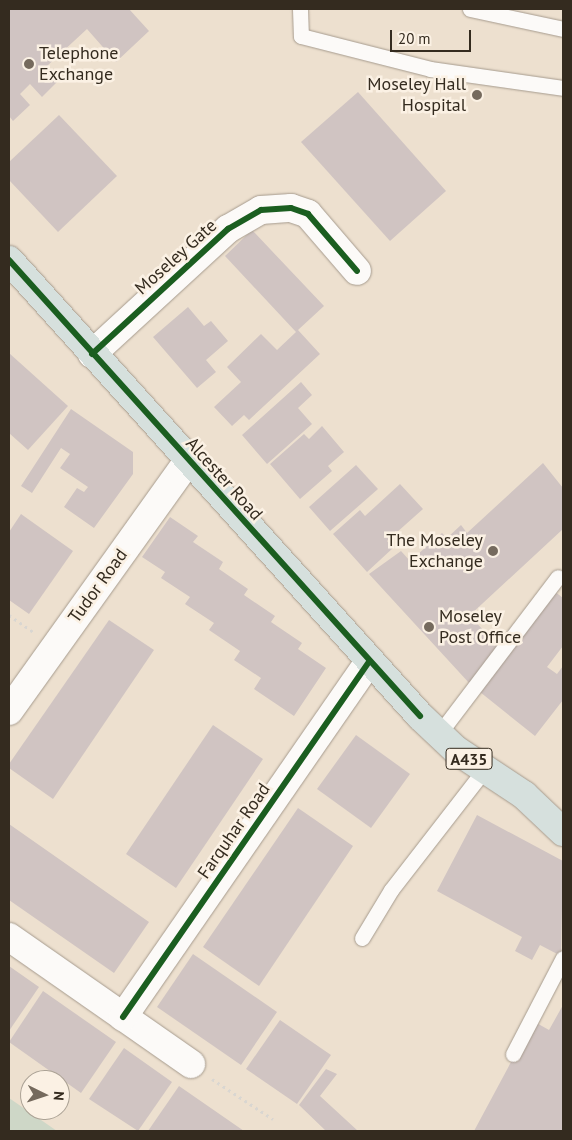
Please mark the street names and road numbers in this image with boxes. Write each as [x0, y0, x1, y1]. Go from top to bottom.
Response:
street label: Moseley Gate [131, 215, 221, 299]
street label: Alcester Road [181, 433, 267, 525]
street label: Tudor Road [64, 545, 132, 627]
road number: A435 [445, 746, 493, 772]
street label: Farquhar Road [193, 779, 275, 883]

